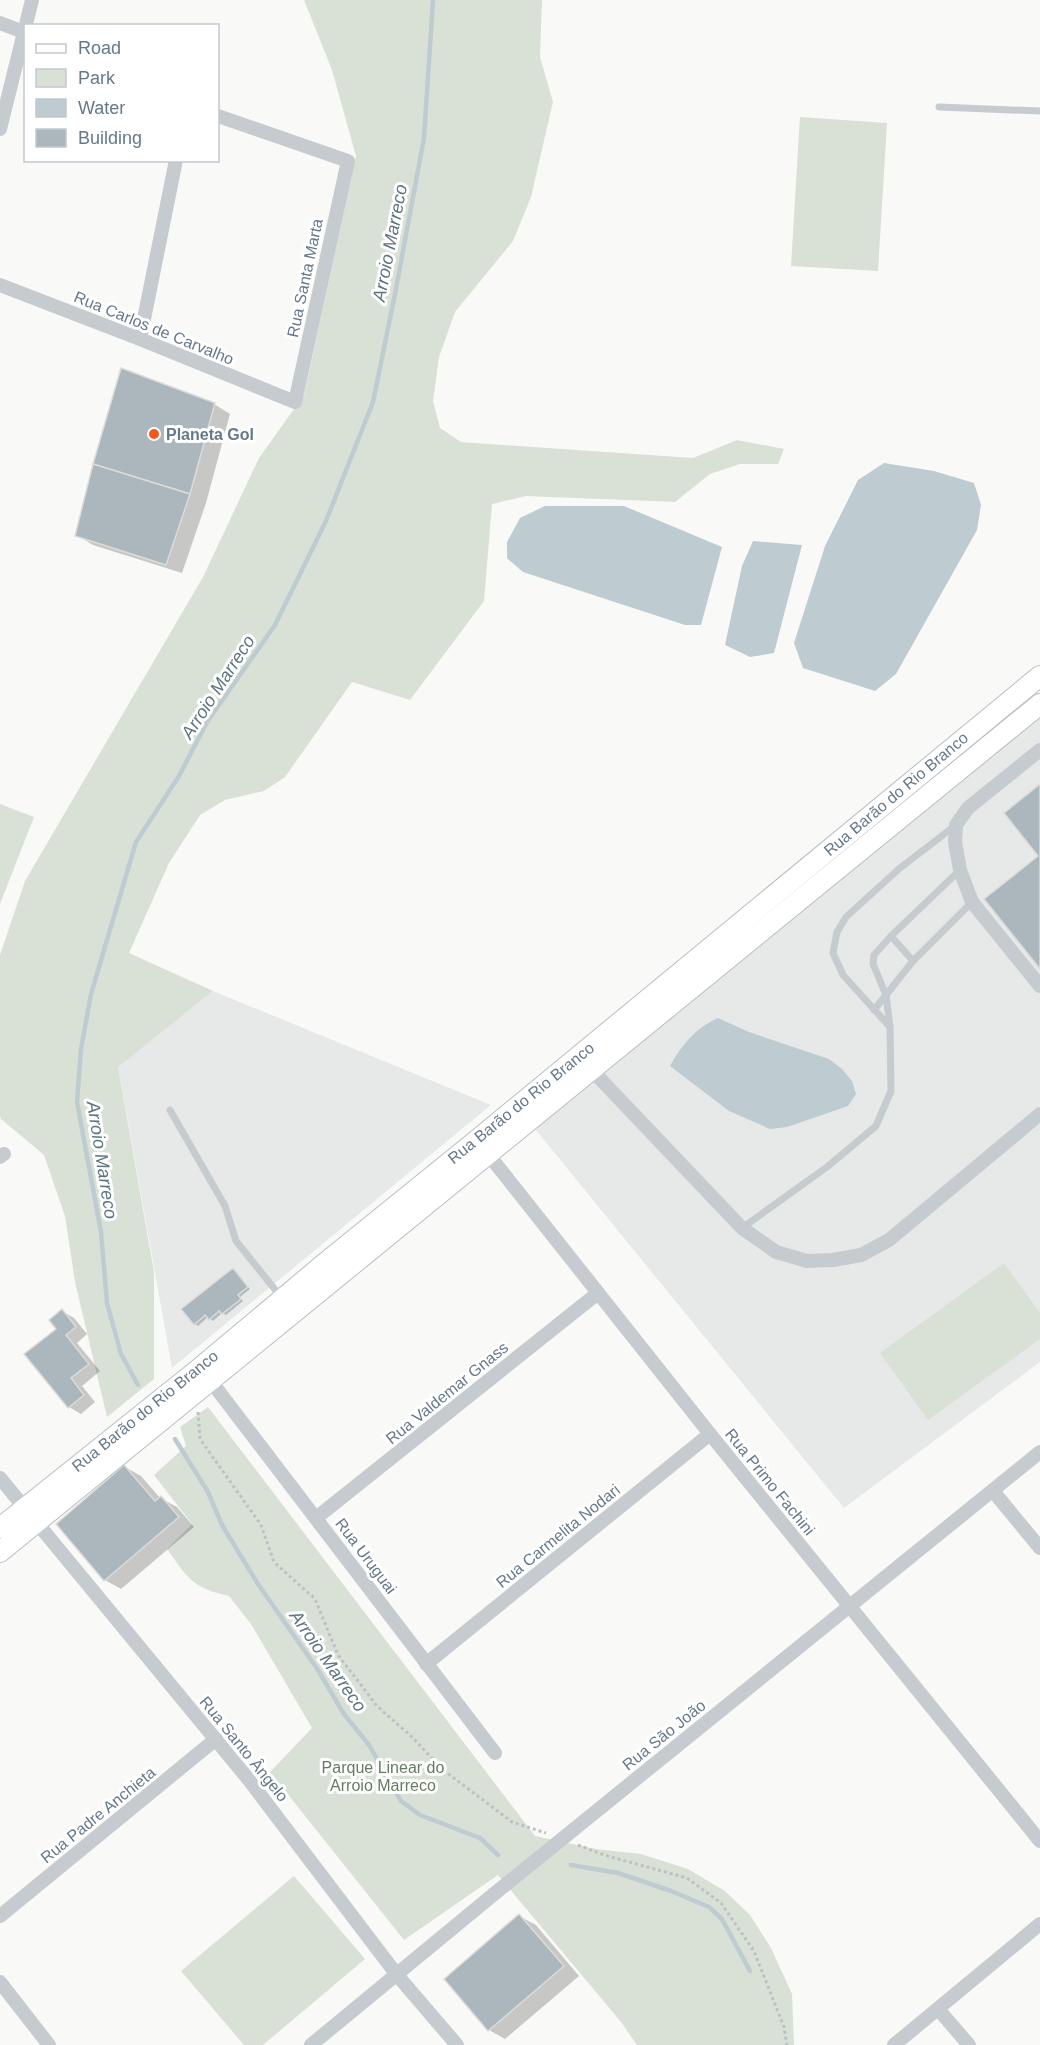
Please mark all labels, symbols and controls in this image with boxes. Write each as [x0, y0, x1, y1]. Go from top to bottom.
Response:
legend [24, 24, 219, 162]
text: Road [78, 38, 121, 58]
text: Park [78, 68, 116, 88]
text: Water [78, 98, 125, 118]
text: Building [78, 128, 142, 148]
water label: Arroio Marreco [369, 183, 411, 304]
street label: Rua Santa Marta [284, 217, 326, 339]
street label: Rua Carlos de Carvalho [72, 288, 236, 368]
place label: Planeta Gol [166, 426, 254, 443]
marker: Planeta Gol [147, 427, 161, 441]
water label: Arroio Marreco [177, 632, 259, 743]
street label: Rua Barão do Rio Branco [821, 729, 971, 859]
street label: Rua Barão do Rio Branco [445, 1039, 597, 1167]
water label: Arroio Marreco [83, 1099, 121, 1220]
street label: Rua Valdemar Gnass [383, 1339, 511, 1447]
street label: Rua Barão do Rio Branco [69, 1347, 221, 1475]
street label: Rua Primo Fachini [722, 1426, 818, 1538]
street label: Rua Carmelita Nodari [493, 1481, 623, 1591]
street label: Rua Uruguai [332, 1515, 400, 1597]
water label: Arroio Marreco [285, 1606, 370, 1715]
street label: Rua Santo Ângelo [197, 1693, 292, 1805]
street label: Rua São João [619, 1696, 709, 1774]
park label: Parque Linear do Arroio Marreco [322, 1759, 444, 1794]
street label: Rua Padre Anchieta [37, 1764, 159, 1866]

